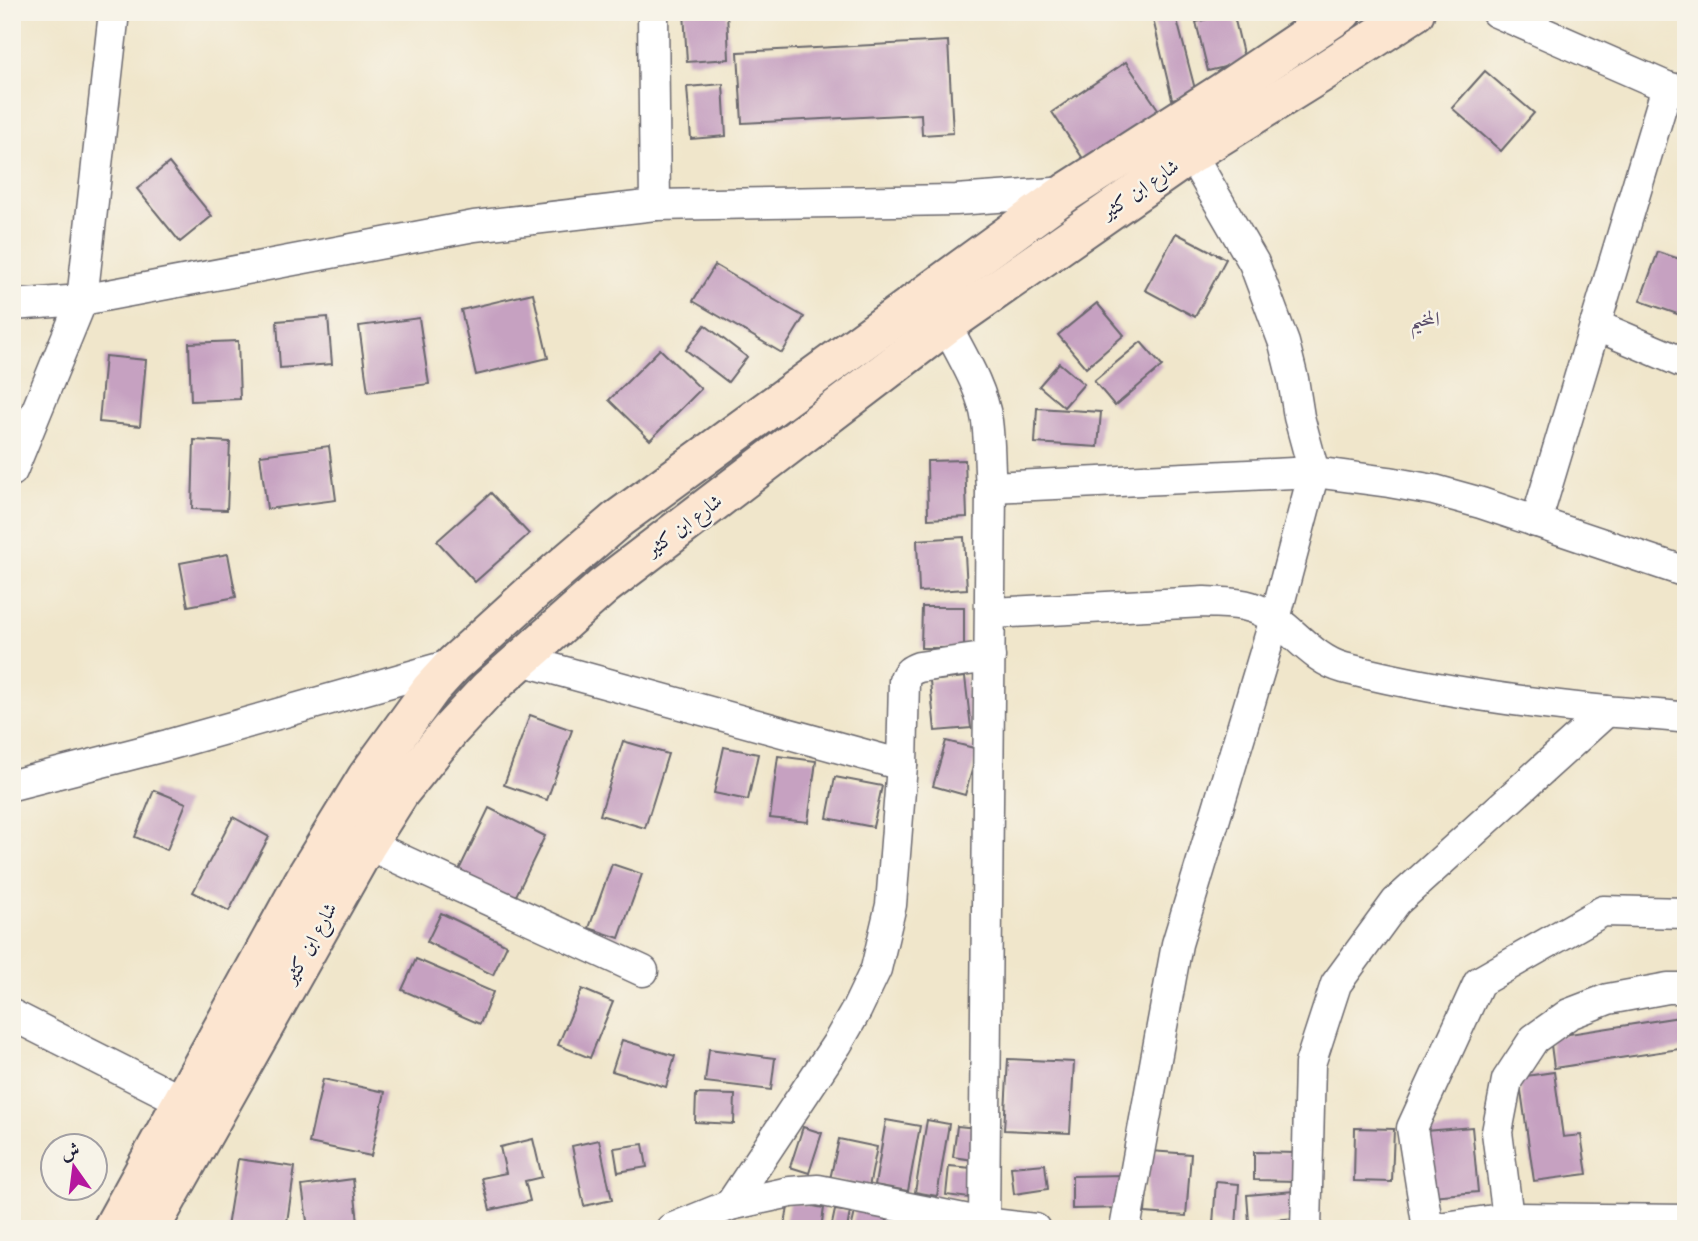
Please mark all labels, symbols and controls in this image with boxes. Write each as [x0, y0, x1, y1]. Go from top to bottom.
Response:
street label: شارع ابن كثير [1095, 154, 1185, 228]
district label: المخيم [1410, 306, 1440, 340]
street label: شارع ابن كثير [640, 489, 729, 565]
street label: شارع ابن كثير [277, 898, 345, 991]
north arrow [38, 1132, 108, 1202]
text: ش [58, 1138, 82, 1164]

